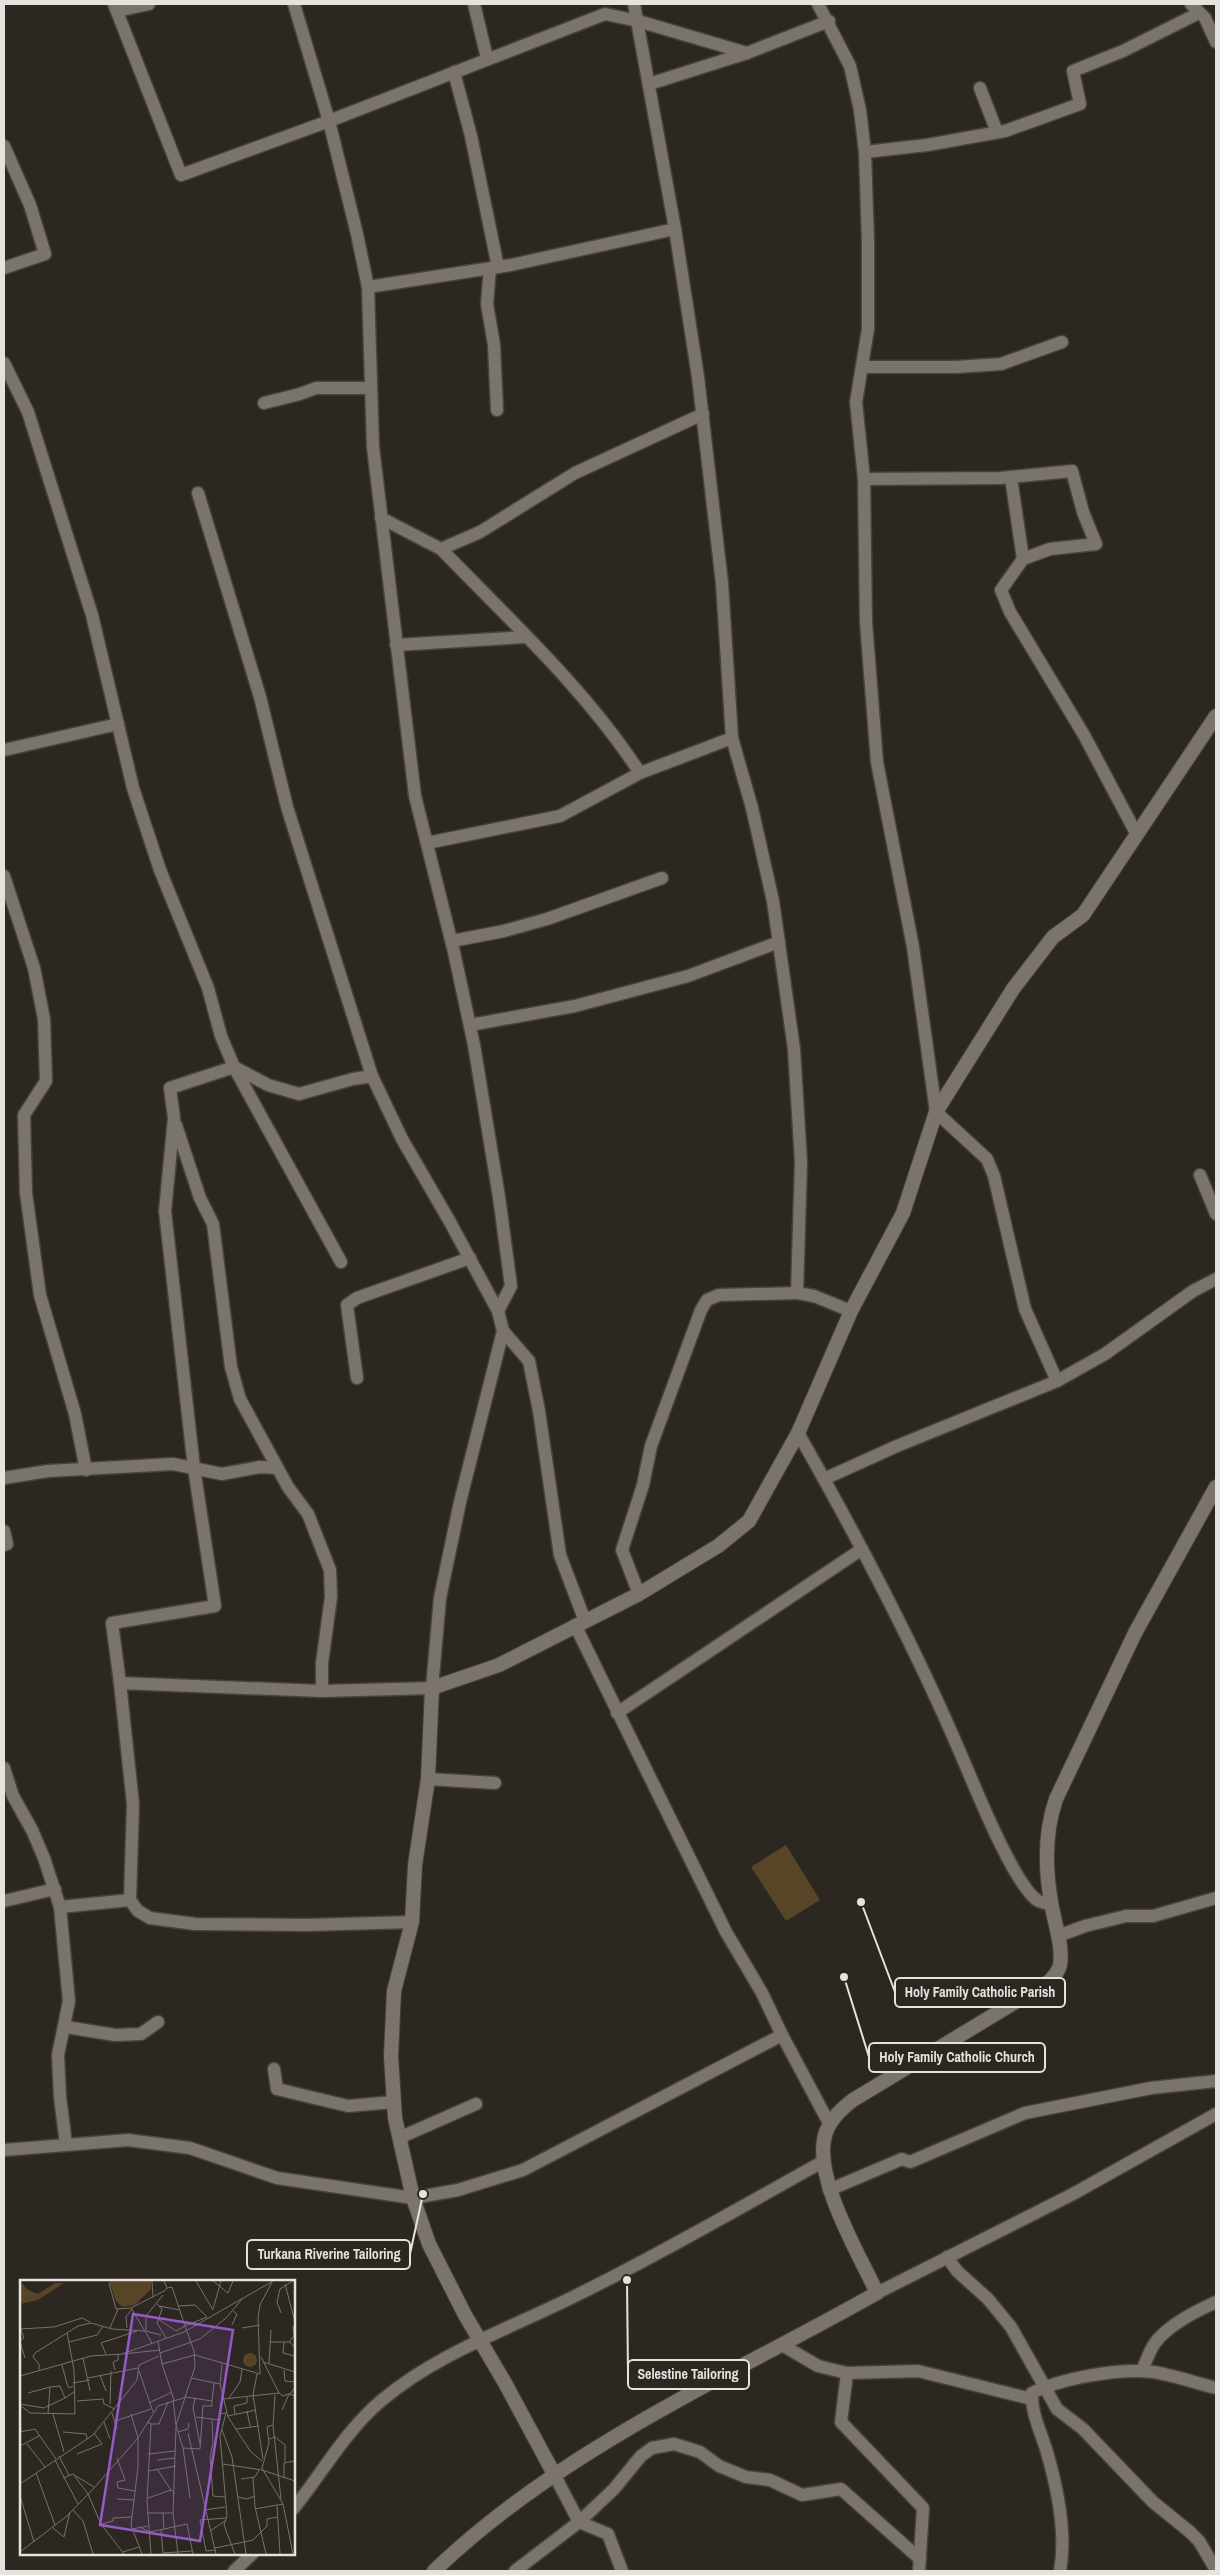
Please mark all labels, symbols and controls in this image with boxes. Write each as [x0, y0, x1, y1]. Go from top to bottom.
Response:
callout: Holy Family Catholic Parish [895, 1978, 1065, 2007]
text: Holy Family Catholic Parish [905, 1983, 1055, 2001]
callout: Holy Family Catholic Church [869, 2043, 1045, 2072]
text: Holy Family Catholic Church [879, 2048, 1035, 2066]
callout: Turkana Riverine Tailoring [247, 2240, 410, 2269]
text: Turkana Riverine Tailoring [257, 2245, 401, 2263]
inset map [20, 2280, 295, 2555]
callout: Selestine Tailoring [628, 2360, 749, 2389]
text: Selestine Tailoring [637, 2365, 739, 2383]

